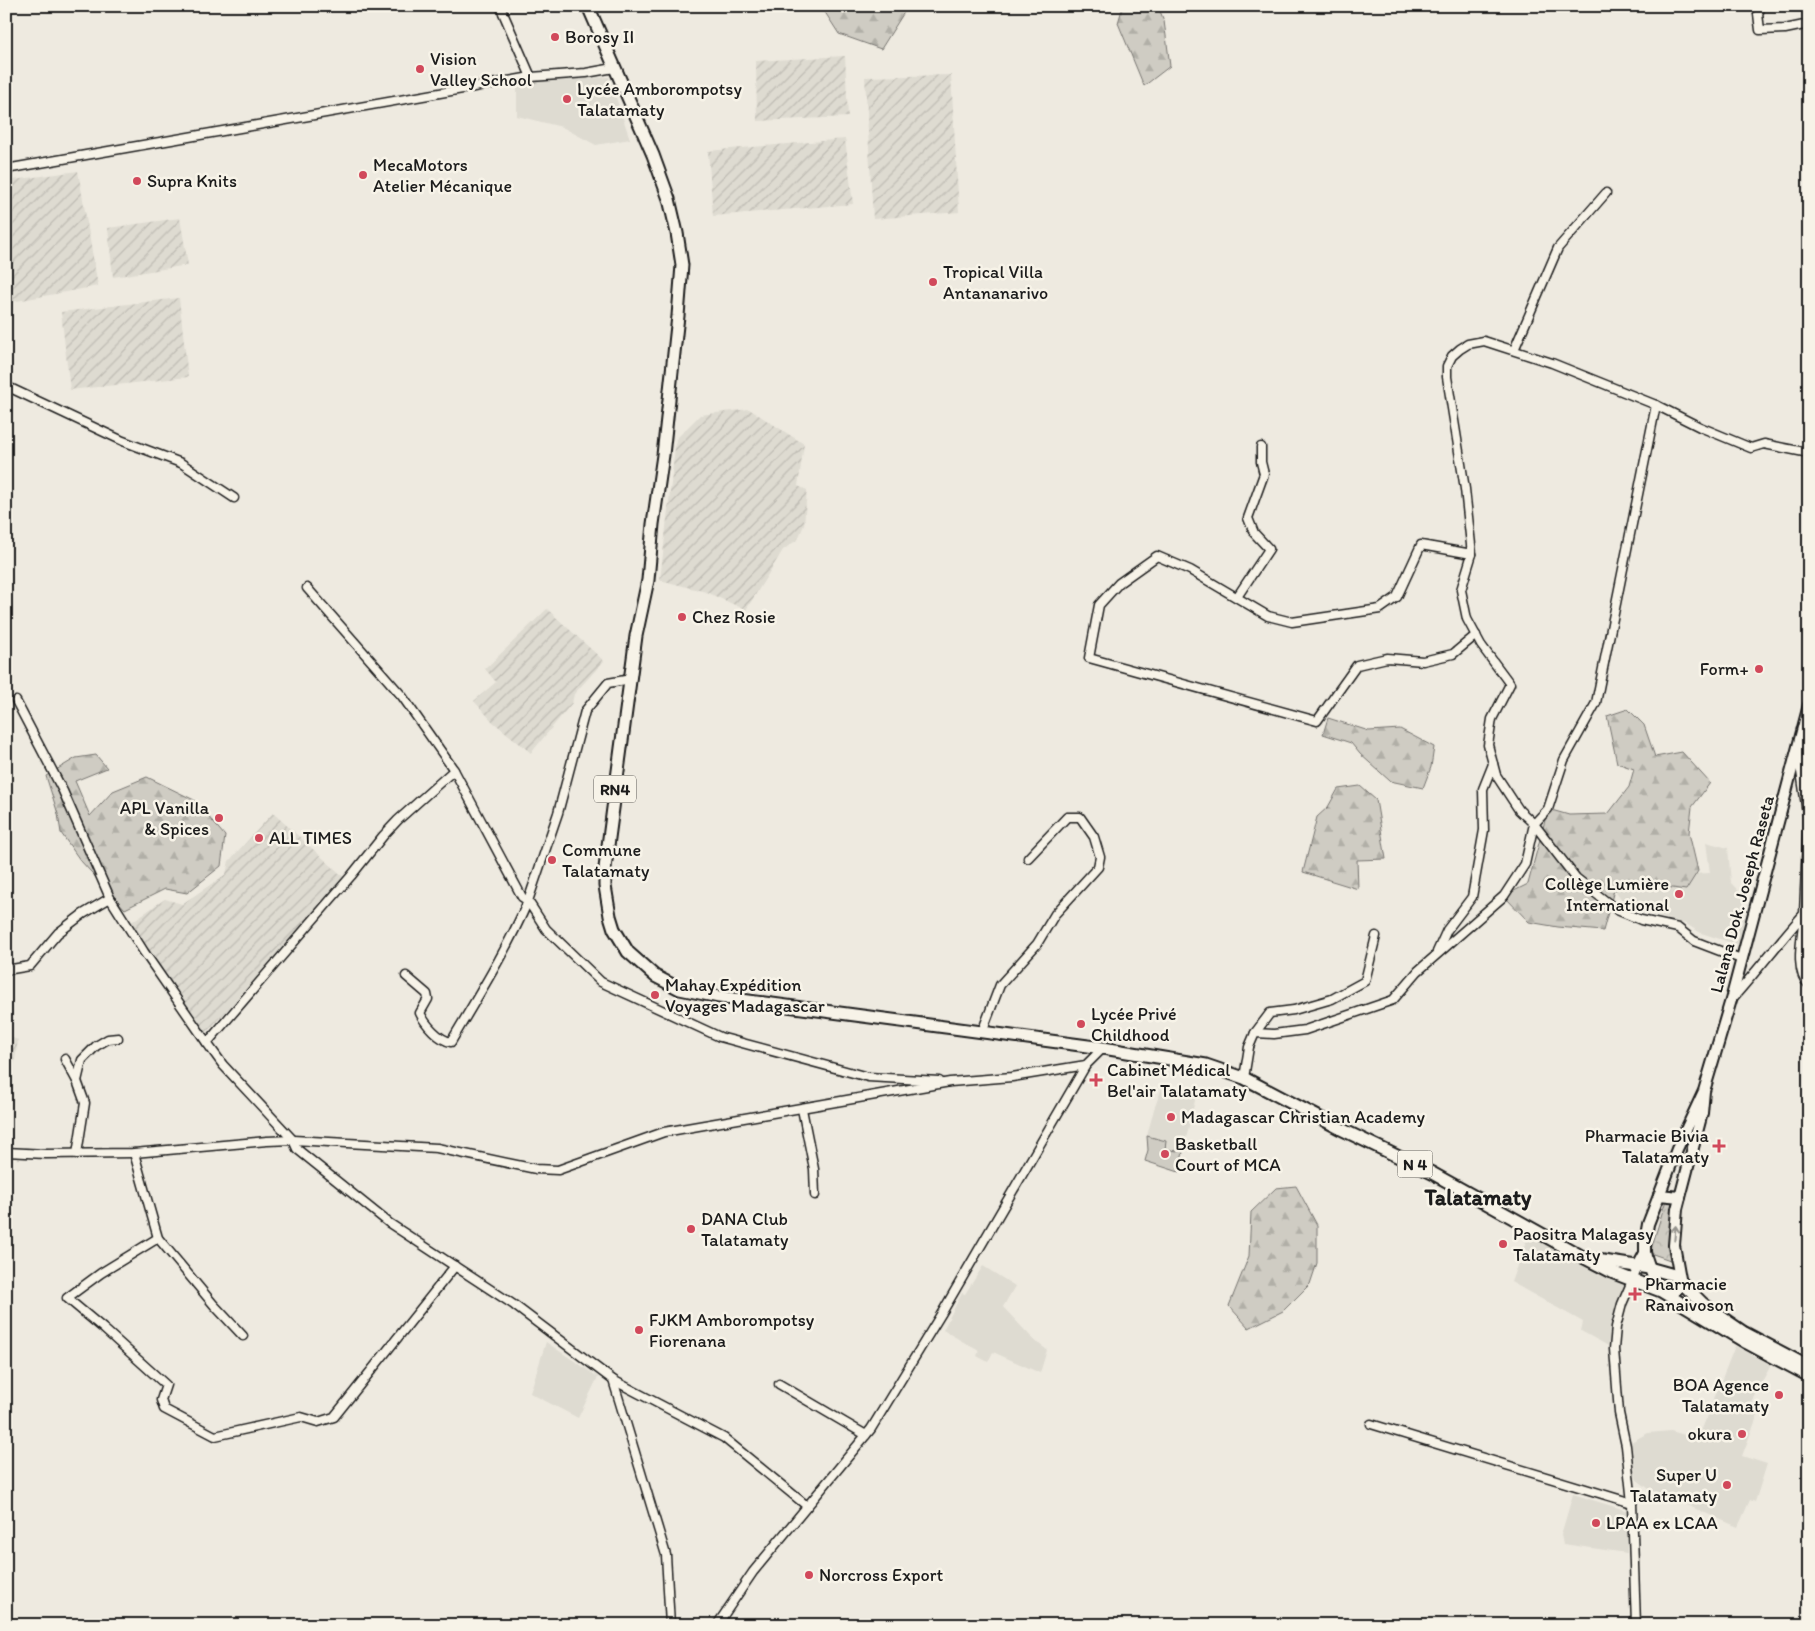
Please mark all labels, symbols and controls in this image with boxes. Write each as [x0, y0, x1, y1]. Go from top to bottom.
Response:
place label: Borosy II [565, 26, 634, 48]
marker: Borosy II [549, 31, 561, 43]
place label: Vision Valley School [430, 48, 532, 91]
marker: Vision Valley School [414, 63, 426, 75]
place label: Lycée Amborompotsy Talatamaty [577, 78, 742, 121]
marker: Lycée Amborompotsy Talatamaty [561, 93, 573, 105]
place label: MecaMotors Atelier Mécanique [373, 154, 512, 197]
marker: MecaMotors Atelier Mécanique [357, 169, 369, 181]
place label: Supra Knits [147, 170, 237, 192]
marker: Supra Knits [131, 175, 143, 187]
place label: Tropical Villa Antananarivo [943, 261, 1048, 304]
marker: Tropical Villa Antananarivo [927, 276, 939, 288]
place label: Chez Rosie [692, 606, 776, 628]
marker: Chez Rosie [676, 611, 688, 623]
place label: Form+ [1700, 658, 1749, 680]
marker: Form+ [1753, 663, 1765, 675]
road number: RN4 [594, 776, 636, 802]
street label: Lalana Dok. Joseph Raseta [1705, 792, 1779, 995]
place label: APL Vanilla & Spices [120, 797, 210, 840]
marker: APL Vanilla & Spices [213, 812, 225, 824]
place label: ALL TIMES [269, 827, 352, 849]
marker: ALL TIMES [253, 832, 265, 844]
place label: Commune Talatamaty [562, 839, 650, 882]
marker: Commune Talatamaty [546, 854, 558, 866]
place label: Collège Lumière International [1545, 873, 1669, 916]
marker: Collège Lumière International [1673, 888, 1685, 900]
place label: Mahay Expédition Voyages Madagascar [665, 974, 825, 1017]
marker: Mahay Expédition Voyages Madagascar [649, 989, 661, 1001]
place label: Lycée Privé Childhood [1091, 1003, 1177, 1046]
marker: Lycée Privé Childhood [1075, 1018, 1087, 1030]
place label: Cabinet Médical Bel'air Talatamaty [1107, 1059, 1247, 1102]
marker: Cabinet Médical Bel'air Talatamaty [1089, 1073, 1103, 1087]
place label: Madagascar Christian Academy [1181, 1106, 1426, 1128]
marker: Madagascar Christian Academy [1165, 1111, 1177, 1123]
place label: Pharmacie Bivia Talatamaty [1585, 1125, 1710, 1168]
place label: Basketball Court of MCA [1175, 1133, 1281, 1176]
marker: Pharmacie Bivia Talatamaty [1713, 1140, 1725, 1152]
marker: Basketball Court of MCA [1159, 1148, 1171, 1160]
road number: N 4 [1398, 1150, 1432, 1178]
district label: Talatamaty [1424, 1184, 1532, 1211]
place label: DANA Club Talatamaty [701, 1208, 789, 1251]
marker: DANA Club Talatamaty [685, 1223, 697, 1235]
place label: Paositra Malagasy Talatamaty [1513, 1223, 1654, 1266]
one-way arrow [1671, 1225, 1680, 1241]
marker: Paositra Malagasy Talatamaty [1497, 1238, 1509, 1250]
place label: Pharmacie Ranaivoson [1645, 1273, 1734, 1316]
marker: Pharmacie Ranaivoson [1629, 1288, 1641, 1300]
place label: FJKM Amborompotsy Fiorenana [649, 1309, 815, 1352]
marker: FJKM Amborompotsy Fiorenana [633, 1324, 645, 1336]
place label: BOA Agence Talatamaty [1673, 1374, 1770, 1417]
marker: BOA Agence Talatamaty [1773, 1389, 1785, 1401]
place label: okura [1688, 1423, 1733, 1445]
marker: okura [1736, 1428, 1748, 1440]
place label: Super U Talatamaty [1630, 1464, 1718, 1507]
marker: Super U Talatamaty [1721, 1479, 1733, 1491]
place label: LPAA ex LCAA [1606, 1512, 1718, 1534]
marker: LPAA ex LCAA [1590, 1517, 1602, 1529]
place label: Norcross Export [819, 1564, 943, 1586]
marker: Norcross Export [803, 1569, 815, 1581]

